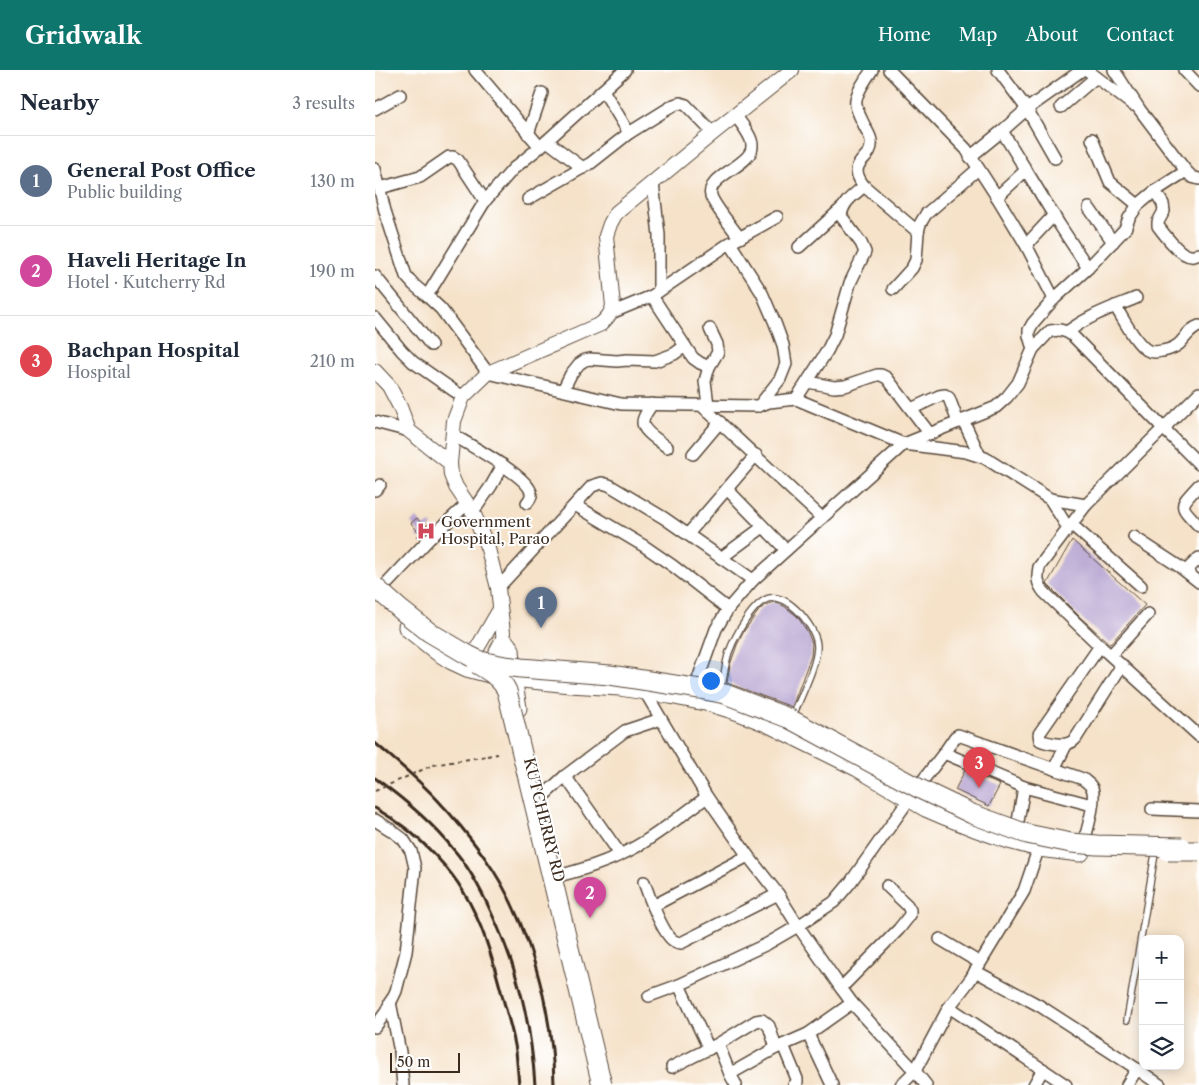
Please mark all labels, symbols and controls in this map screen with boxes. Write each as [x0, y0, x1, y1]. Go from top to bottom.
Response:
text: Gridwalk [25, 21, 142, 50]
text: Home [878, 24, 931, 46]
text: Map [959, 24, 997, 46]
text: About [1025, 24, 1078, 46]
text: Contact [1106, 24, 1174, 46]
text: Nearby [20, 90, 99, 115]
text: 3 results [292, 93, 355, 113]
text: General Post Office [67, 159, 256, 182]
text: 1 [32, 171, 40, 191]
text: 130 m [310, 171, 355, 191]
text: Public building [67, 182, 182, 202]
text: Haveli Heritage In [67, 249, 247, 272]
text: 2 [31, 261, 41, 281]
text: 190 m [310, 261, 355, 281]
text: Hotel · Kutcherry Rd [67, 272, 225, 292]
text: Bachpan Hospital [67, 339, 240, 362]
text: 3 [31, 351, 41, 371]
text: 210 m [310, 351, 355, 371]
text: Hospital [67, 362, 131, 382]
place label: Government Hospital, Parao [441, 512, 550, 548]
hospital icon: Government Hospital, Parao [415, 520, 437, 542]
pin: 1 [525, 587, 557, 628]
your location [698, 668, 724, 694]
pin: 3 [963, 747, 995, 788]
street label: KUTCHERRY RD [520, 756, 569, 884]
pin: 2 [574, 877, 606, 918]
map controls [1139, 935, 1184, 1070]
button: + [1139, 935, 1184, 980]
button: − [1139, 980, 1184, 1025]
button: layers [1139, 1025, 1184, 1070]
scale bar [390, 1050, 460, 1073]
text: 50 m [397, 1053, 430, 1071]

